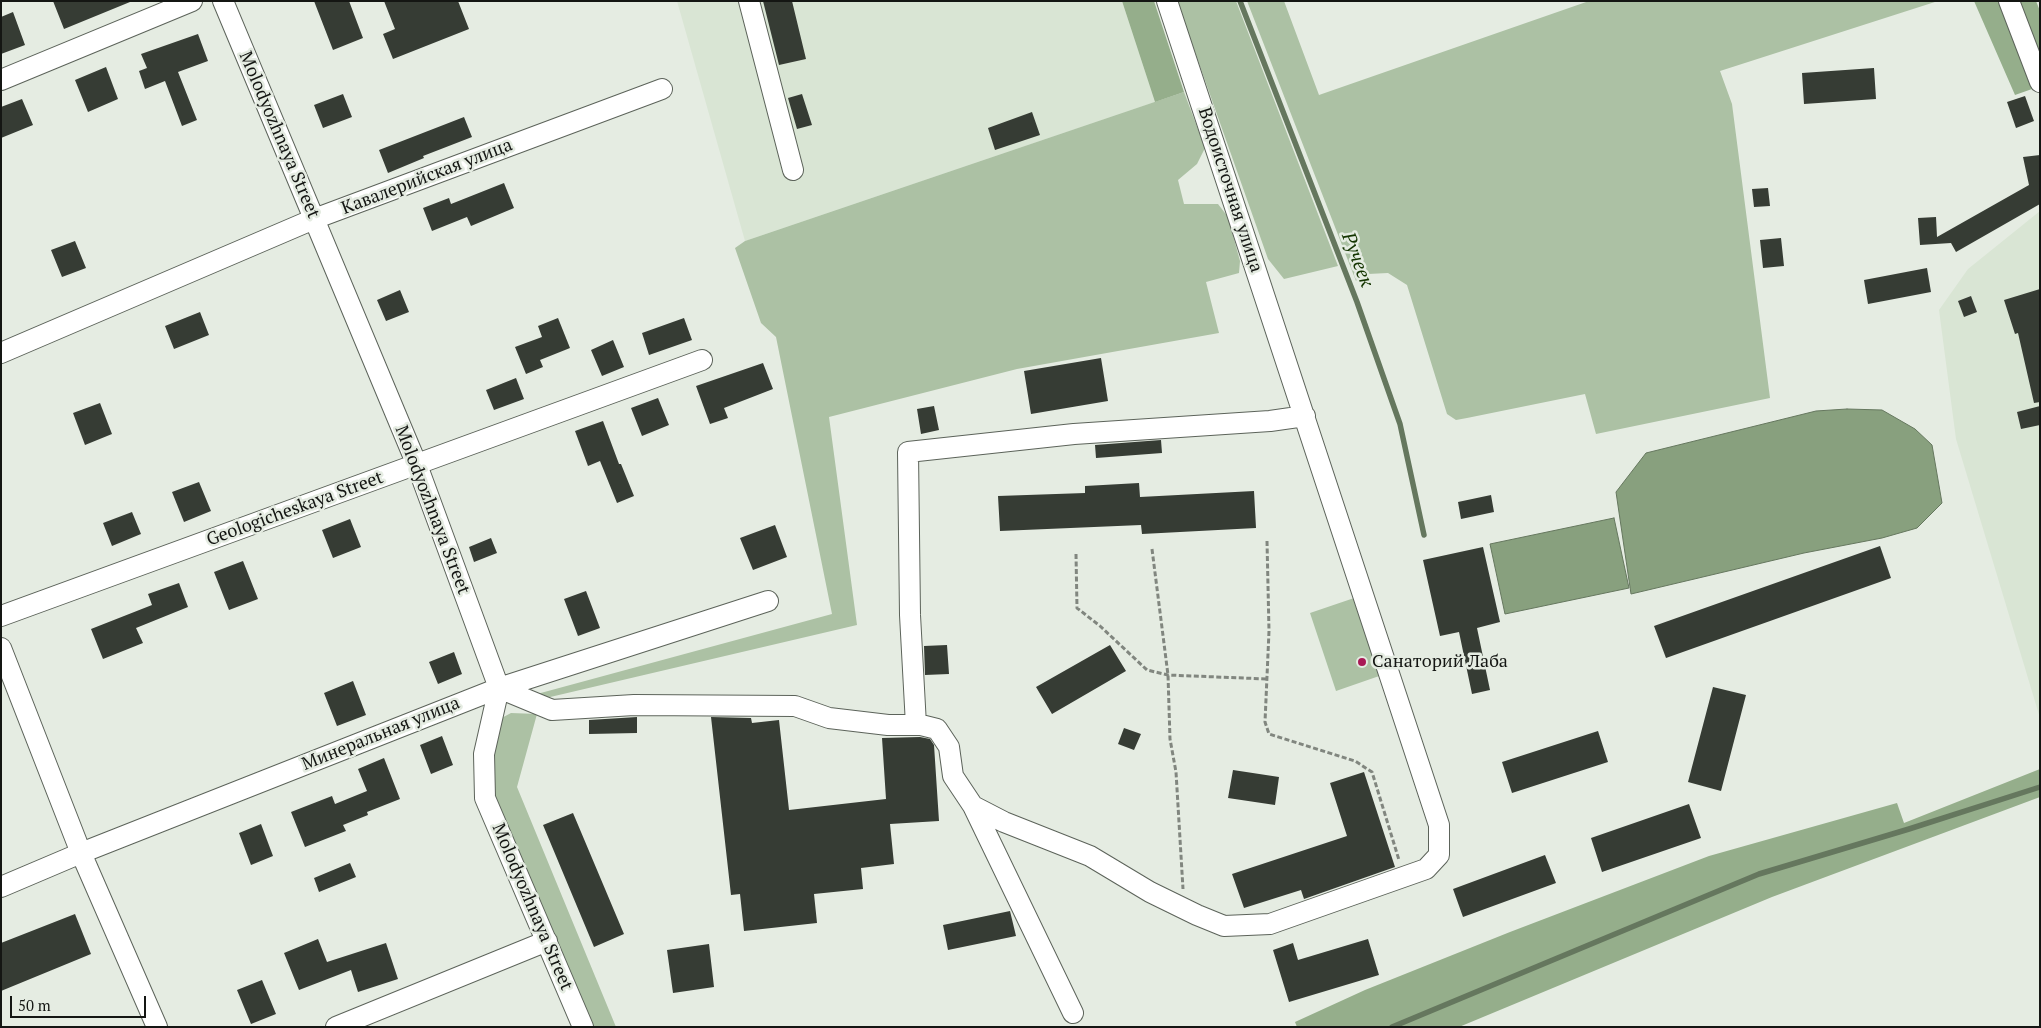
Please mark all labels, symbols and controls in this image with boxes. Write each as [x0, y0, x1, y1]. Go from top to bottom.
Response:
street label: Molodyozhnaya Street [234, 48, 324, 222]
street label: Водоисточная улица [1193, 105, 1267, 275]
street label: Кавалерийская улица [339, 134, 515, 220]
water label: Ручеек [1336, 229, 1378, 291]
street label: Molodyozhnaya Street [390, 423, 474, 597]
street label: Geologicheskaya Street [204, 467, 386, 551]
place label: Санаторий Лаба [1372, 651, 1508, 673]
marker: Санаторий Лаба [1356, 656, 1368, 668]
street label: Минеральная улица [299, 692, 463, 776]
street label: Molodyozhnaya Street [487, 820, 577, 994]
scale bar [12, 986, 149, 1018]
text: 50 m [18, 995, 51, 1015]

